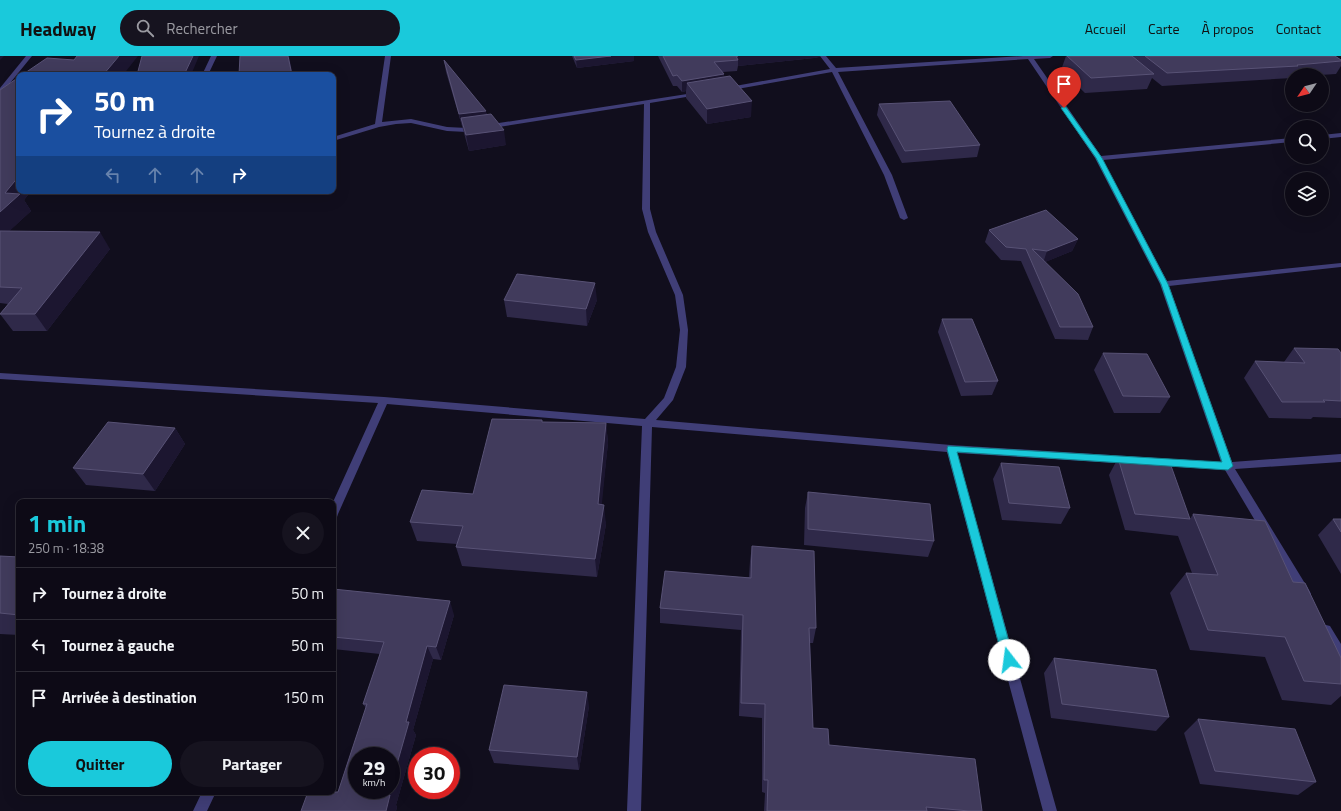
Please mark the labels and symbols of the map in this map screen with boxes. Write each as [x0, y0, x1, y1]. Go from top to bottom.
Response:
pin [1047, 67, 1081, 108]
north arrow [1285, 68, 1329, 112]
position arrow [988, 639, 1030, 681]
speed limit sign: 30 [408, 747, 460, 799]

